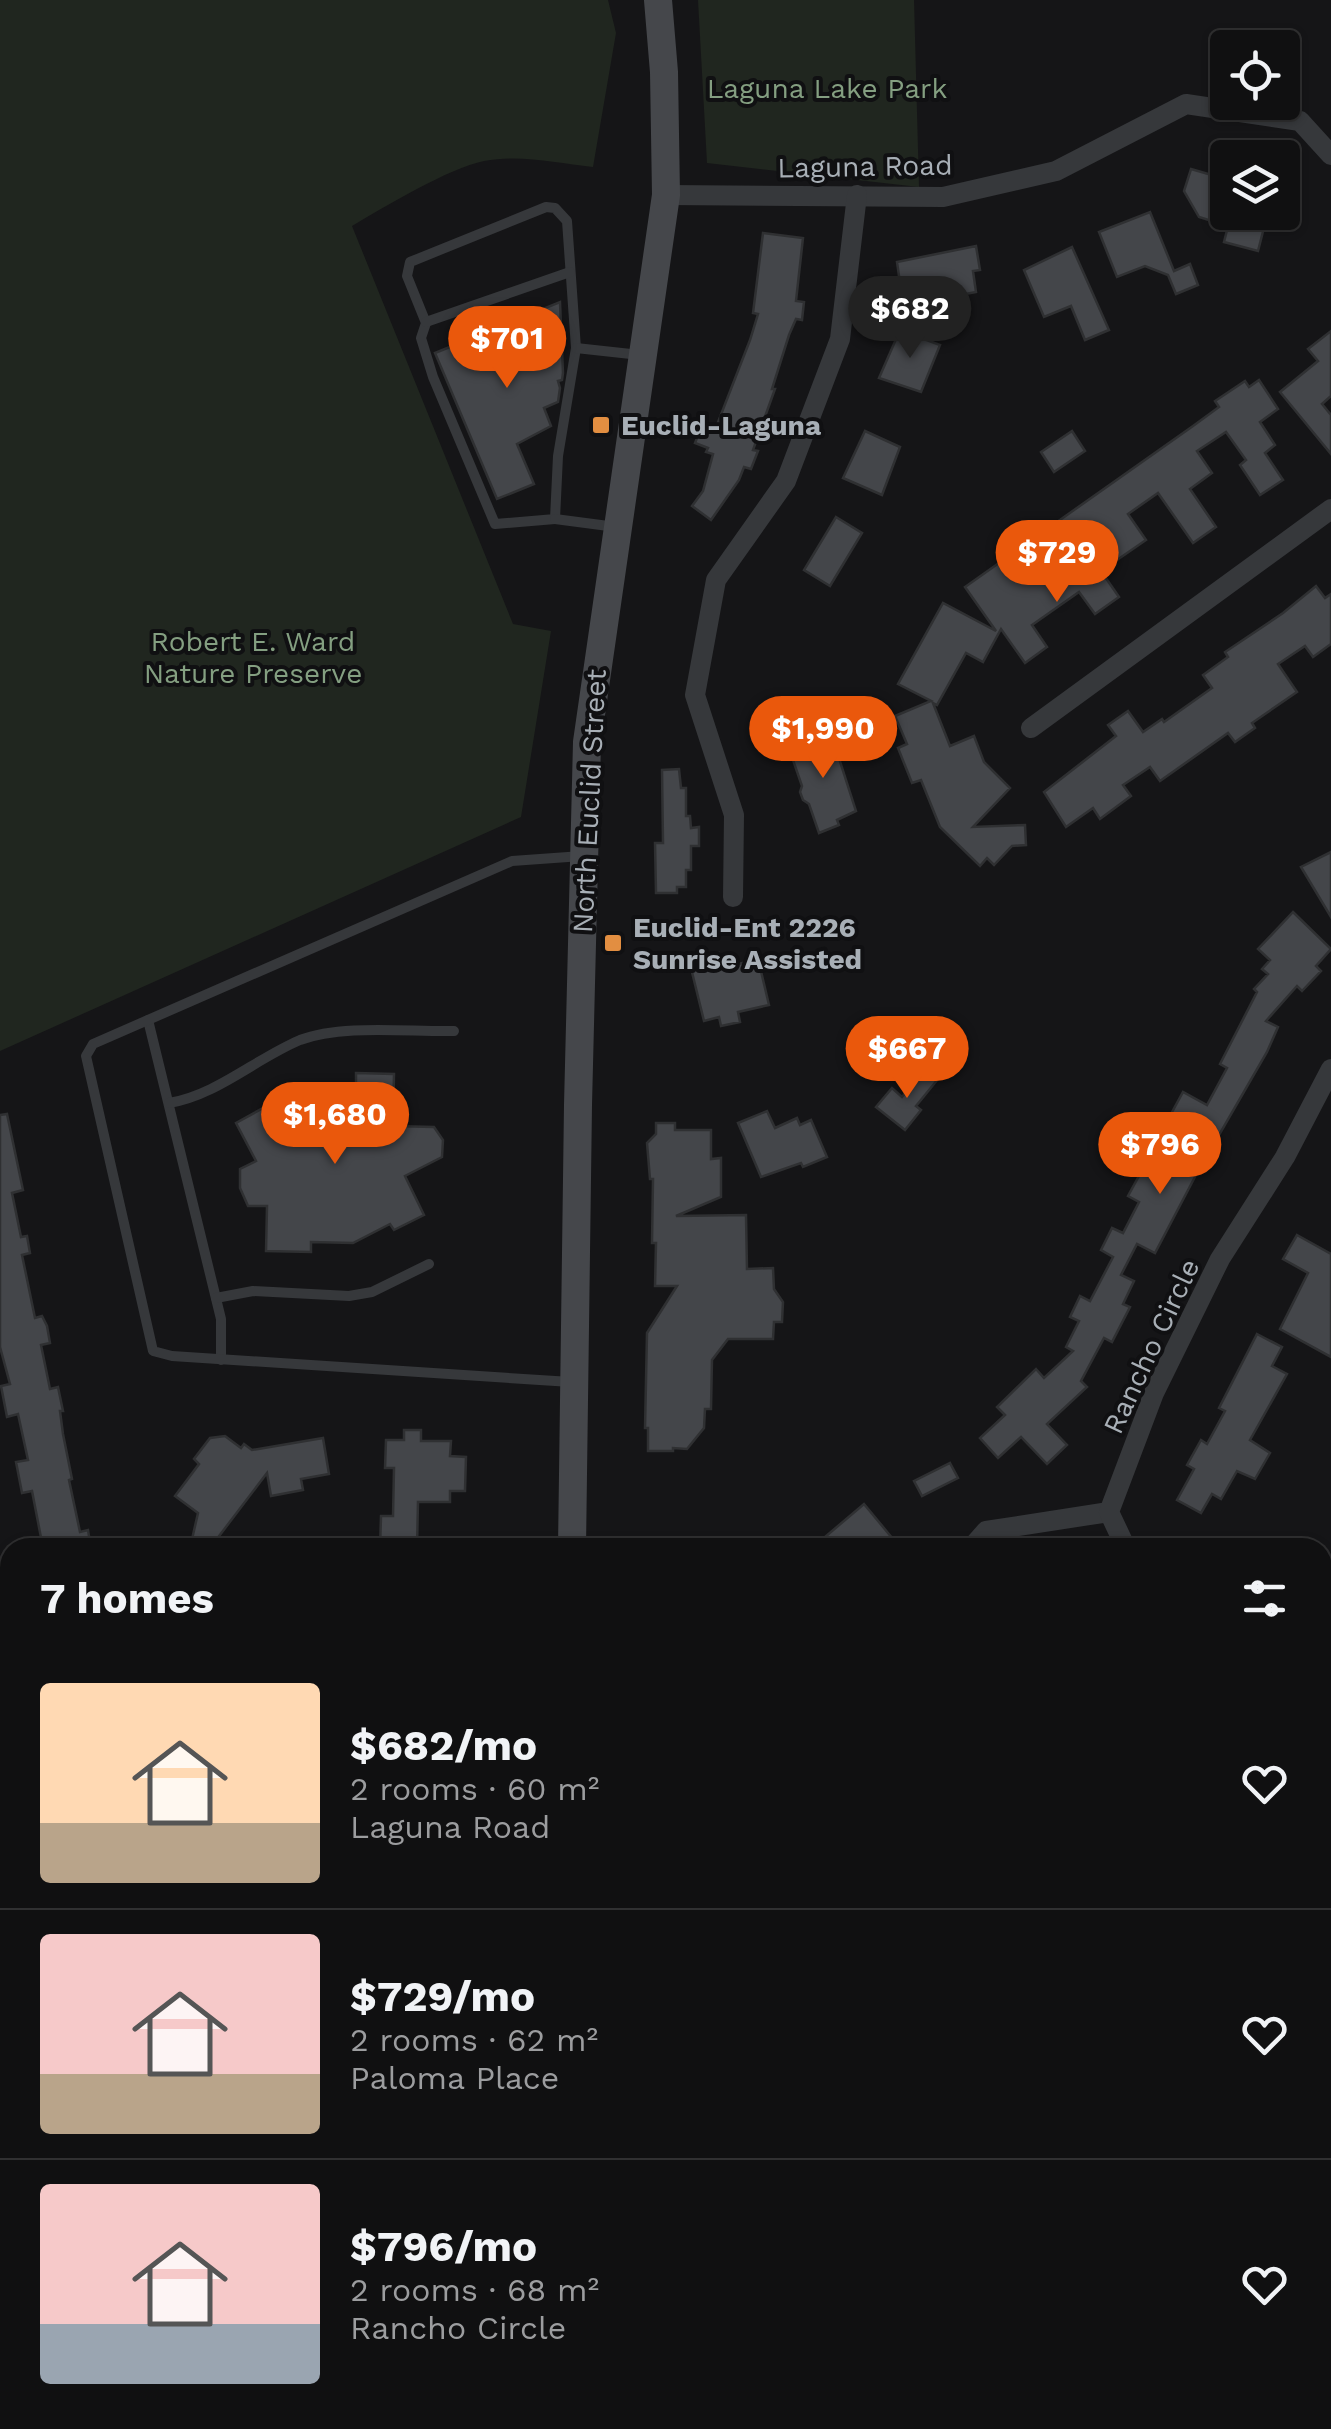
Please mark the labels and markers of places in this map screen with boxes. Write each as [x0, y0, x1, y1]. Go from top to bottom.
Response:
pin: $682 [851, 276, 969, 361]
pin: $701 [448, 306, 566, 391]
place label: Euclid-Laguna [621, 409, 822, 442]
marker: Euclid-Laguna [590, 414, 612, 436]
pin: $729 [998, 520, 1116, 605]
pin: $1,990 [742, 696, 904, 781]
place label: Euclid-Ent 2226 Sunrise Assisted [633, 911, 862, 976]
marker: Euclid-Ent 2226 Sunrise Assisted [602, 932, 624, 954]
pin: $667 [848, 1016, 966, 1101]
pin: $1,680 [254, 1082, 416, 1167]
pin: $796 [1101, 1112, 1219, 1197]

